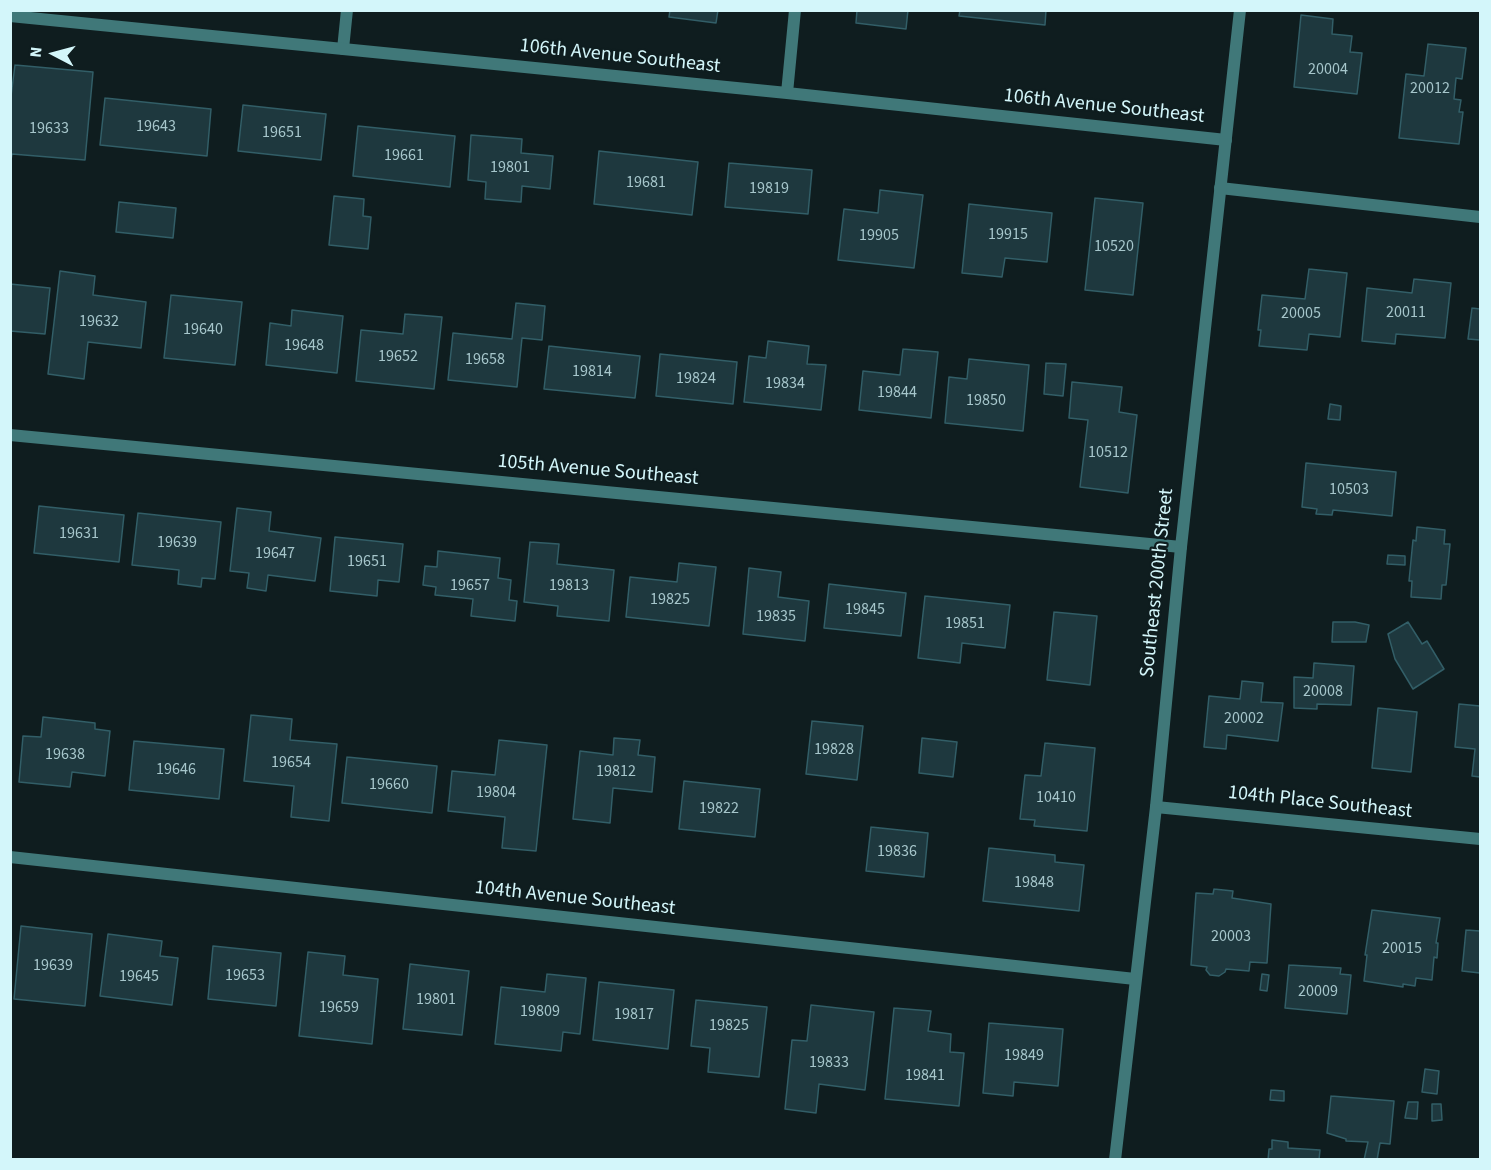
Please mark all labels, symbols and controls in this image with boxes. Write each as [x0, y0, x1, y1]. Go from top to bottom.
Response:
north arrow [24, 24, 84, 84]
street label: 106th Avenue Southeast [518, 35, 722, 79]
text: N [25, 46, 48, 59]
house number: 20004 [1308, 60, 1348, 80]
house number: 20012 [1410, 79, 1450, 99]
street label: 106th Avenue Southeast [1002, 85, 1206, 129]
house number: 19643 [136, 117, 176, 137]
house number: 19633 [29, 119, 69, 139]
house number: 19651 [262, 123, 302, 143]
house number: 19661 [384, 146, 424, 166]
house number: 19801 [490, 158, 530, 178]
house number: 19681 [626, 173, 666, 193]
house number: 19819 [749, 179, 789, 199]
house number: 19915 [988, 225, 1028, 245]
house number: 19905 [859, 226, 899, 246]
house number: 10520 [1094, 237, 1134, 257]
house number: 20011 [1386, 303, 1426, 323]
house number: 20005 [1281, 304, 1321, 324]
house number: 19632 [79, 312, 119, 332]
house number: 19640 [183, 320, 223, 340]
house number: 19648 [284, 336, 324, 356]
house number: 19652 [378, 347, 418, 367]
house number: 19658 [465, 350, 505, 370]
house number: 19814 [572, 362, 612, 382]
house number: 19824 [676, 369, 716, 389]
house number: 19834 [765, 374, 805, 394]
house number: 19844 [877, 383, 917, 403]
house number: 19850 [966, 391, 1006, 411]
house number: 10512 [1088, 443, 1128, 463]
street label: 105th Avenue Southeast [497, 450, 699, 492]
house number: 10503 [1329, 480, 1369, 500]
street label: Southeast 200th Street [1136, 487, 1180, 679]
house number: 19631 [59, 524, 99, 544]
house number: 19639 [157, 533, 197, 553]
house number: 19647 [255, 544, 295, 564]
house number: 19651 [347, 552, 387, 572]
house number: 19657 [450, 576, 490, 596]
house number: 19813 [549, 576, 589, 596]
house number: 19825 [650, 590, 690, 610]
house number: 19845 [845, 600, 885, 620]
house number: 19835 [756, 607, 796, 627]
house number: 19851 [945, 614, 985, 634]
house number: 20008 [1303, 682, 1343, 702]
house number: 20002 [1224, 709, 1264, 729]
house number: 19828 [814, 740, 854, 760]
house number: 19638 [45, 745, 85, 765]
house number: 19654 [271, 753, 311, 773]
house number: 19646 [156, 760, 196, 780]
house number: 19812 [596, 762, 636, 782]
house number: 19660 [369, 775, 409, 795]
street label: 104th Place Southeast [1227, 781, 1413, 825]
house number: 19804 [476, 783, 516, 803]
house number: 10410 [1036, 788, 1076, 808]
house number: 19822 [699, 799, 739, 819]
house number: 19836 [877, 842, 917, 862]
house number: 19848 [1014, 873, 1054, 893]
street label: 104th Avenue Southeast [473, 877, 677, 921]
house number: 20003 [1211, 927, 1251, 947]
house number: 20015 [1382, 939, 1422, 959]
house number: 19639 [33, 956, 73, 976]
house number: 19653 [225, 966, 265, 986]
house number: 19645 [119, 967, 159, 987]
house number: 20009 [1298, 982, 1338, 1002]
house number: 19801 [416, 990, 456, 1010]
house number: 19659 [319, 998, 359, 1018]
house number: 19809 [520, 1002, 560, 1022]
house number: 19817 [614, 1005, 654, 1025]
house number: 19825 [709, 1016, 749, 1036]
house number: 19849 [1004, 1046, 1044, 1066]
house number: 19833 [809, 1053, 849, 1073]
house number: 19841 [905, 1066, 945, 1086]

